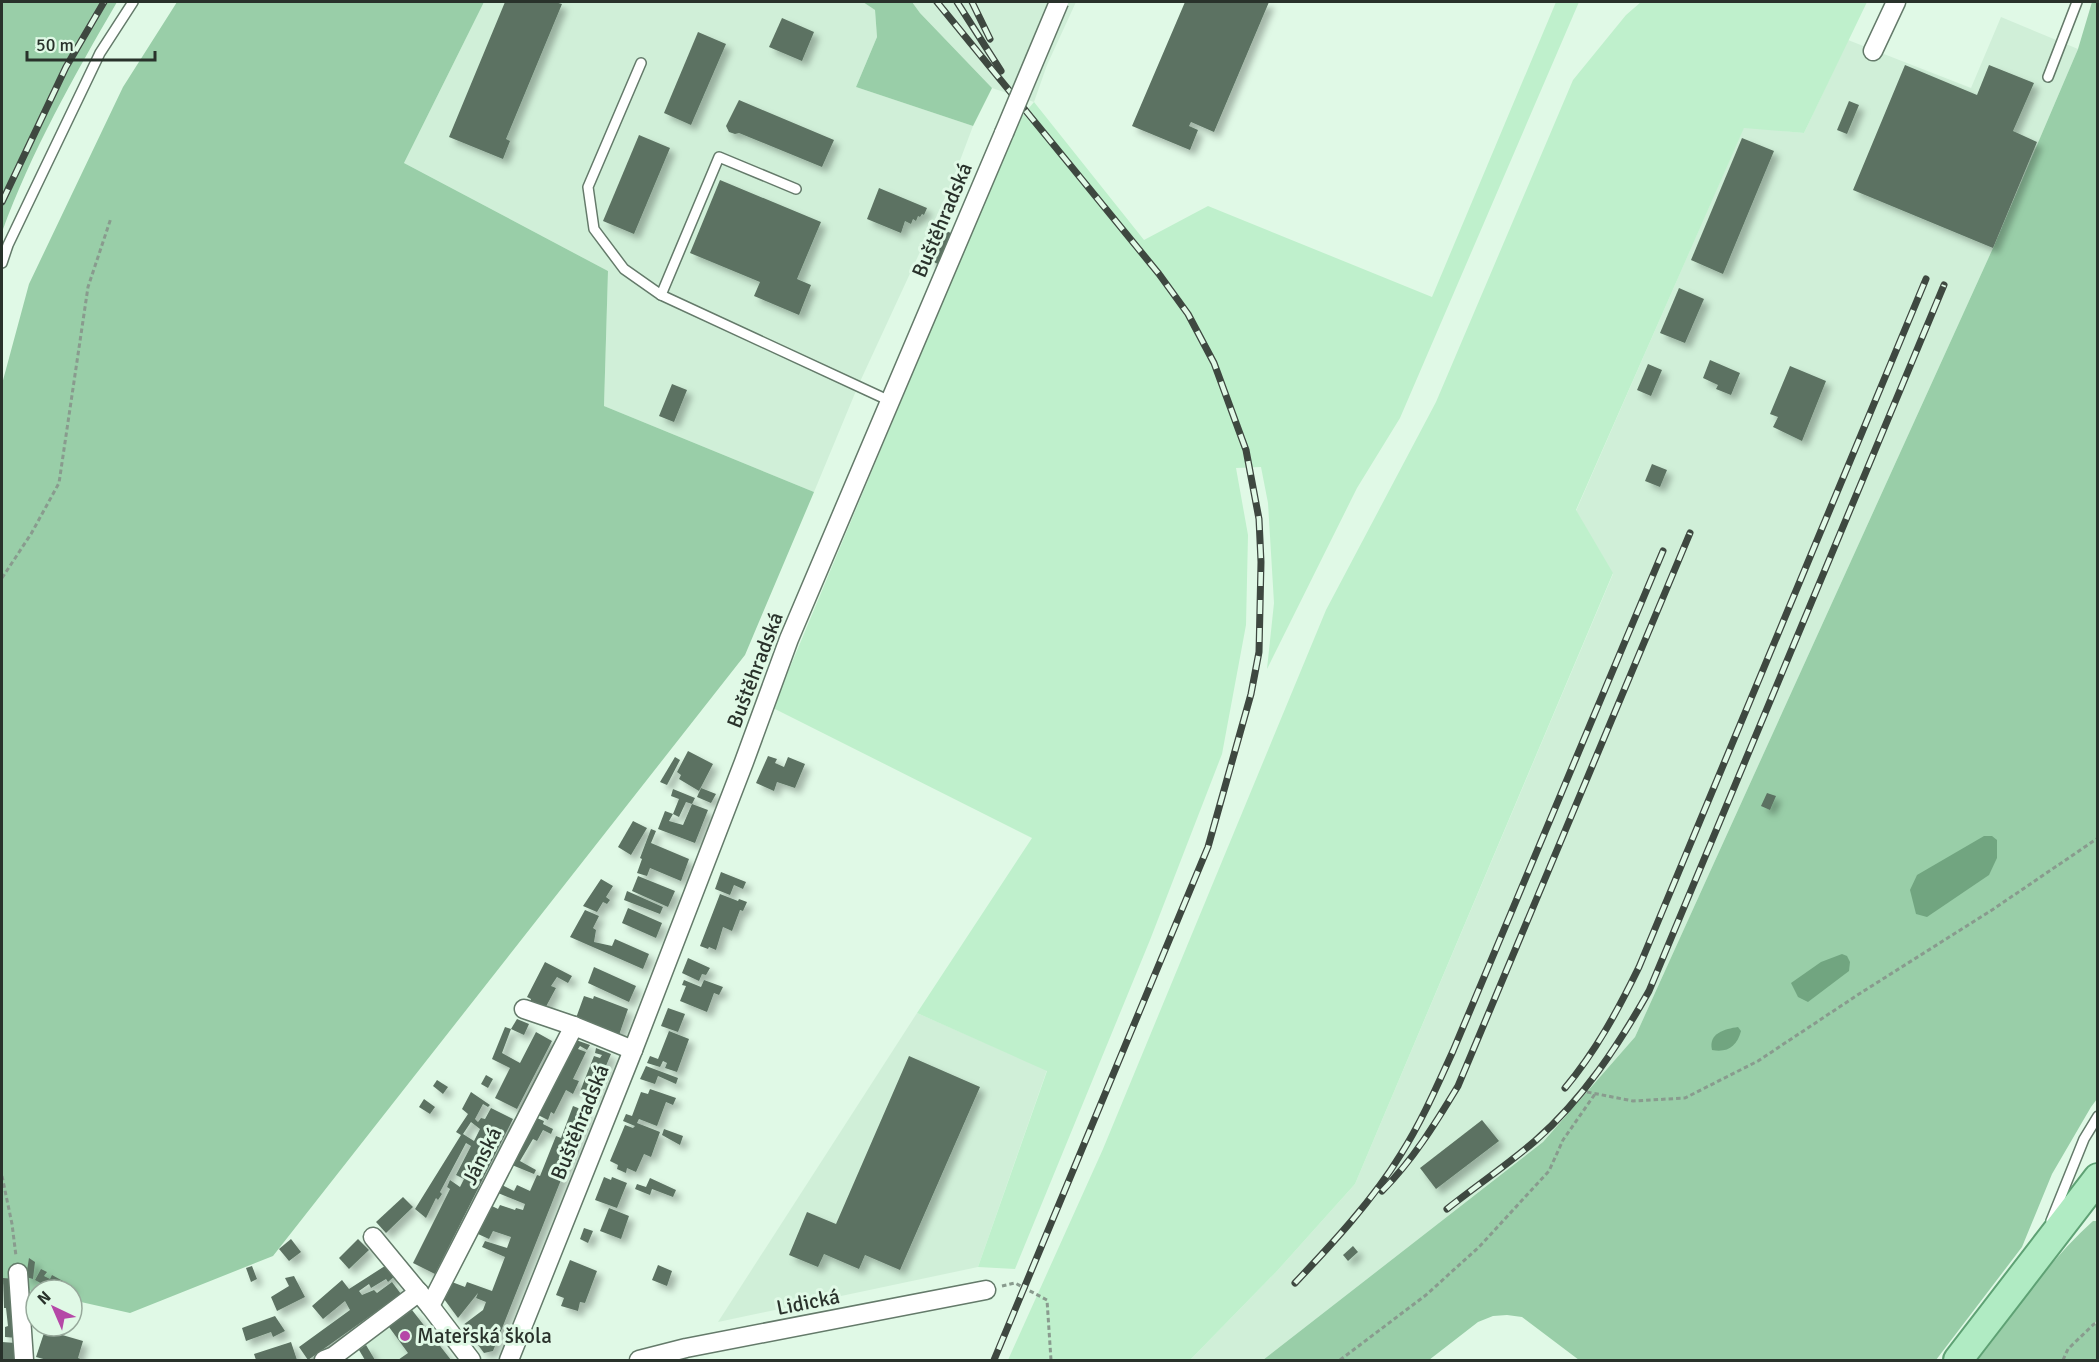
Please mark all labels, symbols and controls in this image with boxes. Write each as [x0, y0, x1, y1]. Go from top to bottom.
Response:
scale bar [27, 24, 154, 62]
text: 50 m [36, 34, 74, 56]
street label: Buštěhradská [906, 159, 978, 281]
street label: Buštěhradská [721, 608, 789, 732]
street label: Buštěhradská [545, 1061, 615, 1183]
street label: Jánská [456, 1123, 508, 1189]
north arrow [24, 1278, 84, 1338]
street label: Lidická [774, 1283, 842, 1321]
text: N [33, 1287, 55, 1309]
place label: Mateřská škola [417, 1323, 552, 1349]
marker: Mateřská škola [398, 1329, 412, 1343]

